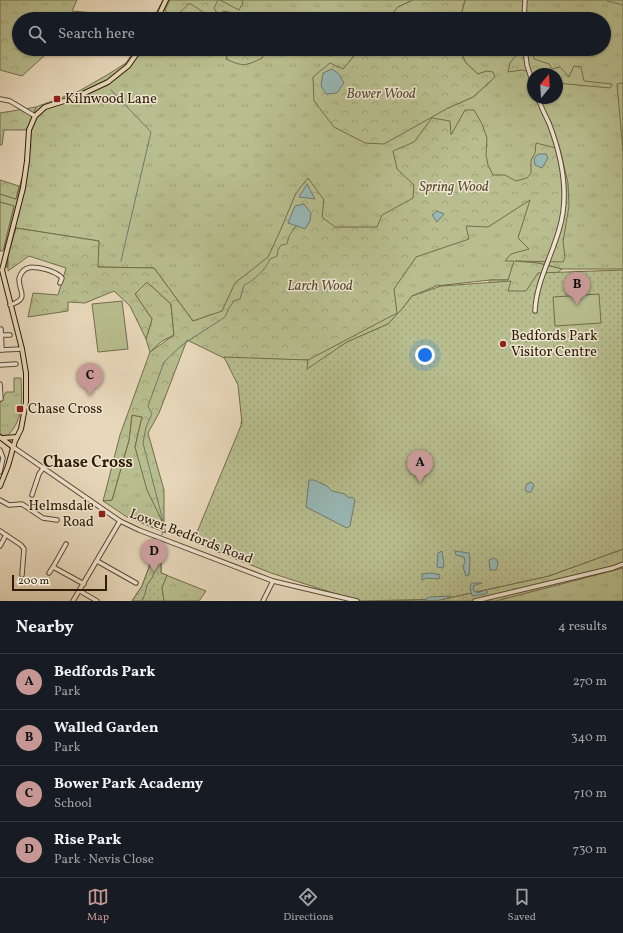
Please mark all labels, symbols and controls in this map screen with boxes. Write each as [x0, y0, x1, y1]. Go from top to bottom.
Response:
search box [12, 12, 611, 56]
icon: search [26, 23, 48, 45]
text: Search here [58, 24, 135, 45]
north arrow [527, 68, 563, 104]
park label: Bower Wood [346, 85, 416, 104]
place label: Kilnwood Lane [65, 90, 157, 109]
marker: Kilnwood Lane [52, 94, 62, 104]
park label: Spring Wood [419, 178, 489, 197]
pin: B [564, 272, 590, 305]
park label: Larch Wood [287, 277, 353, 296]
place label: Bedfords Park Visitor Centre [511, 327, 598, 362]
marker: Bedfords Park Visitor Centre [498, 339, 508, 349]
your location [415, 345, 435, 365]
pin: C [77, 363, 103, 396]
place label: Chase Cross [28, 400, 102, 419]
marker: Chase Cross [15, 404, 25, 414]
pin: A [407, 450, 433, 483]
district label: Chase Cross [43, 452, 133, 474]
place label: Helmsdale Road [29, 497, 94, 532]
street label: Lower Bedfords Road [127, 505, 256, 569]
marker: Helmsdale Road [97, 509, 107, 519]
pin: D [141, 539, 167, 572]
scale bar [12, 573, 107, 592]
text: 200 m [18, 574, 49, 589]
text: Nearby [16, 616, 74, 639]
text: 4 results [558, 618, 607, 636]
text: Bedfords Park [54, 662, 155, 683]
text: A [24, 673, 34, 691]
text: 270 m [573, 673, 607, 691]
text: Park [54, 683, 81, 701]
text: Walled Garden [54, 718, 159, 739]
text: B [25, 729, 33, 747]
text: 340 m [571, 729, 607, 747]
text: Park [54, 739, 81, 757]
text: Bower Park Academy [54, 774, 203, 795]
text: C [25, 785, 33, 803]
text: 710 m [574, 785, 607, 803]
text: School [54, 795, 92, 813]
text: Rise Park [54, 830, 121, 851]
text: D [24, 841, 34, 859]
text: 730 m [573, 841, 607, 859]
text: Park · Nevis Close [54, 851, 154, 869]
tab: Map [87, 886, 109, 925]
tab: Directions [283, 886, 334, 925]
tab: Saved [508, 886, 536, 925]

